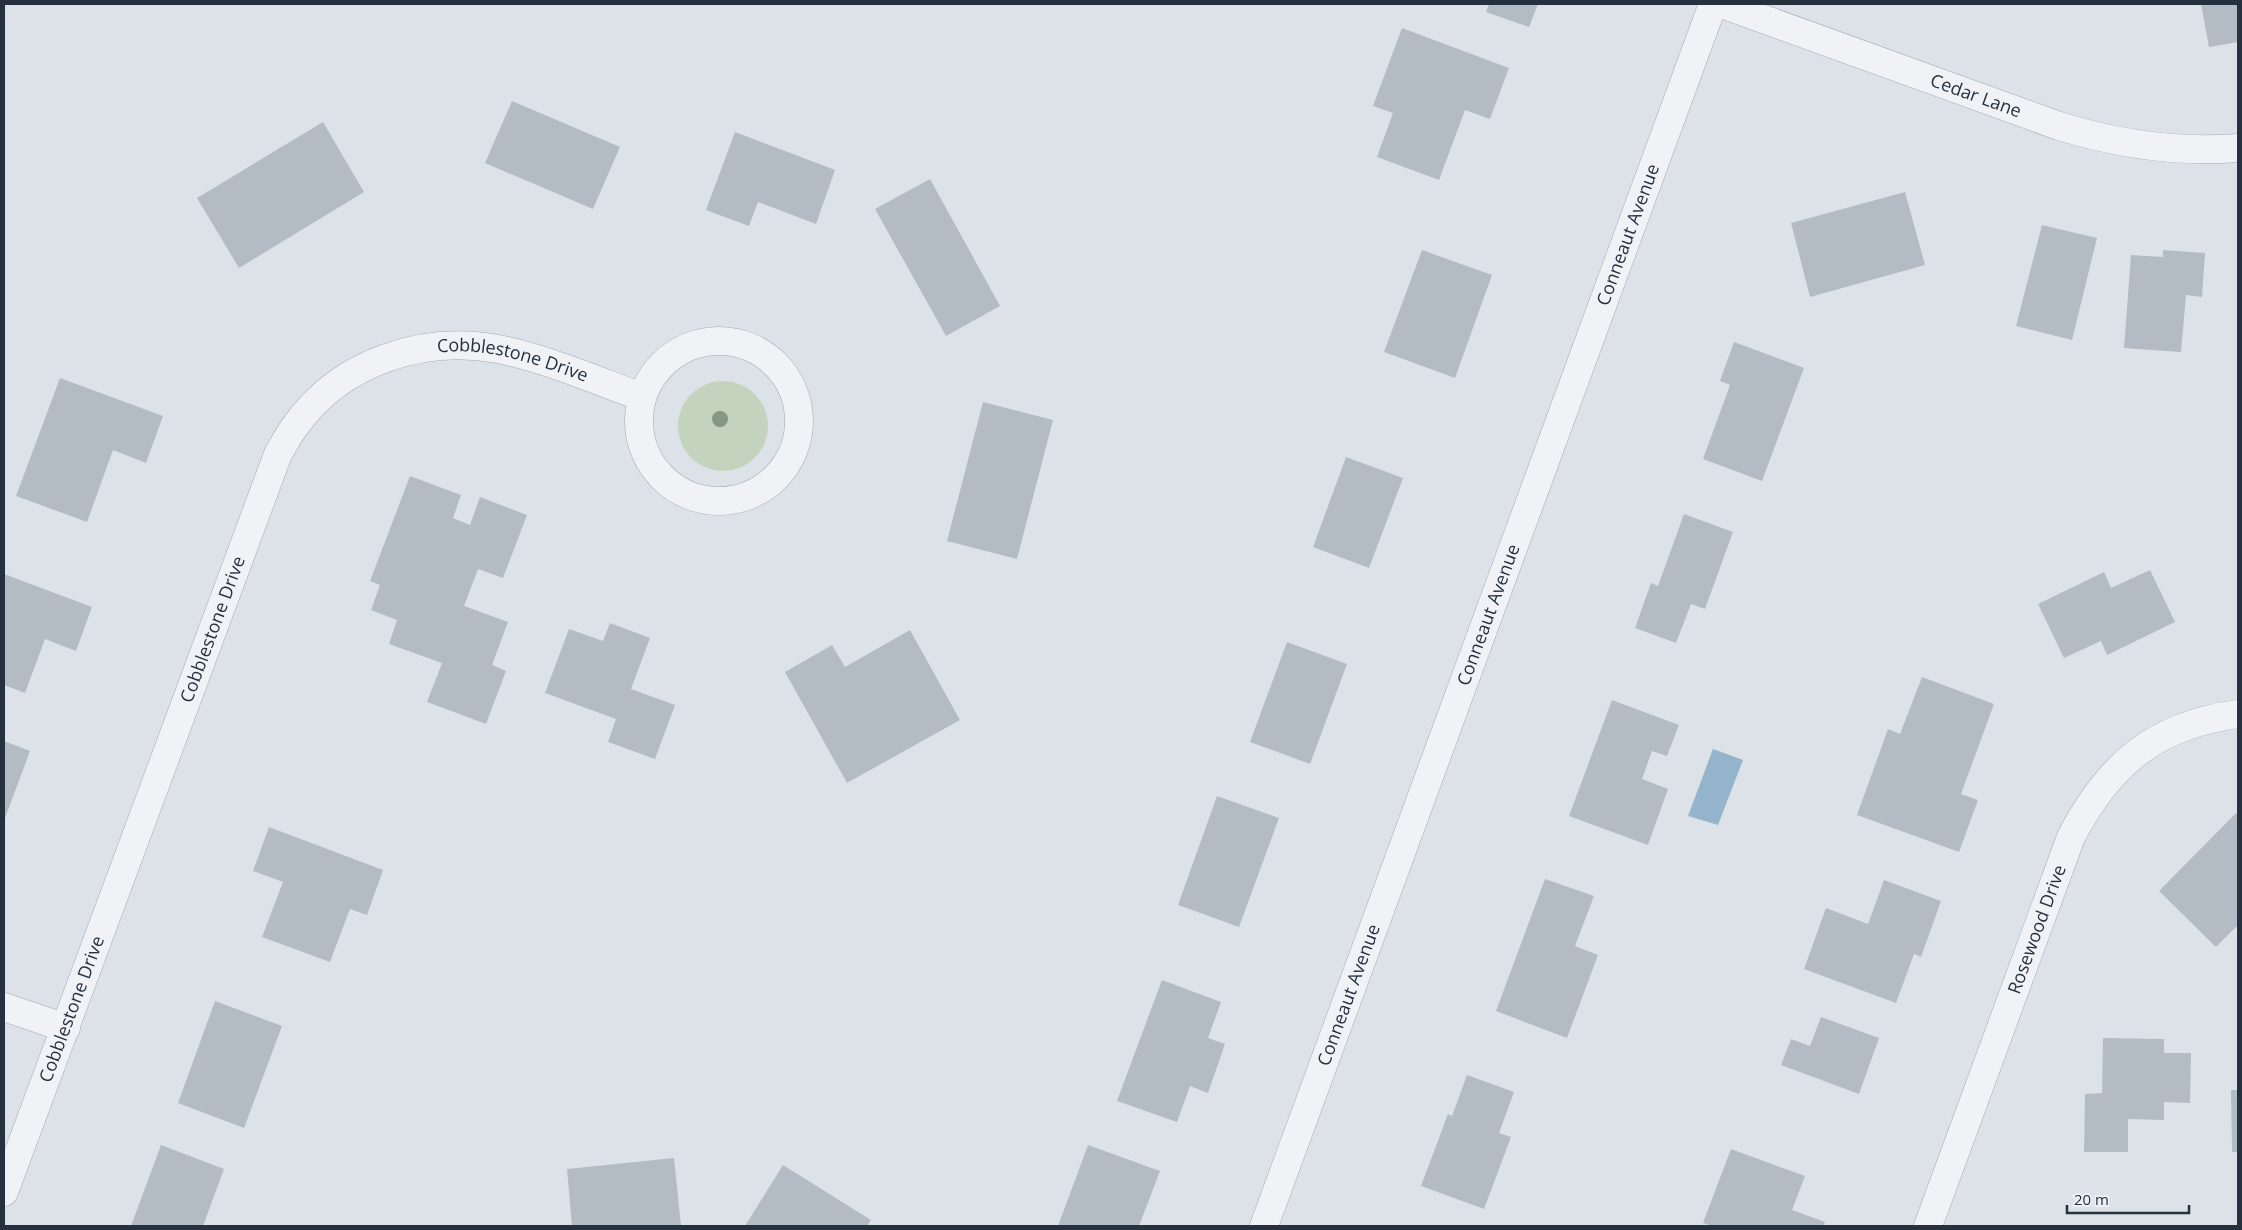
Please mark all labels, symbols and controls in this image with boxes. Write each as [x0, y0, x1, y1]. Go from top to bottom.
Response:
street label: Cedar Lane [1927, 67, 2025, 122]
street label: Conneaut Avenue [1590, 160, 1664, 309]
street label: Cobblestone Drive [436, 332, 592, 387]
street label: Conneaut Avenue [1451, 540, 1525, 689]
street label: Cobblestone Drive [174, 553, 250, 706]
street label: Rosewood Drive [2001, 861, 2071, 997]
street label: Conneaut Avenue [1311, 921, 1385, 1069]
street label: Cobblestone Drive [33, 932, 109, 1085]
scale bar [2067, 1182, 2190, 1214]
text: 20 m [2074, 1189, 2109, 1209]

